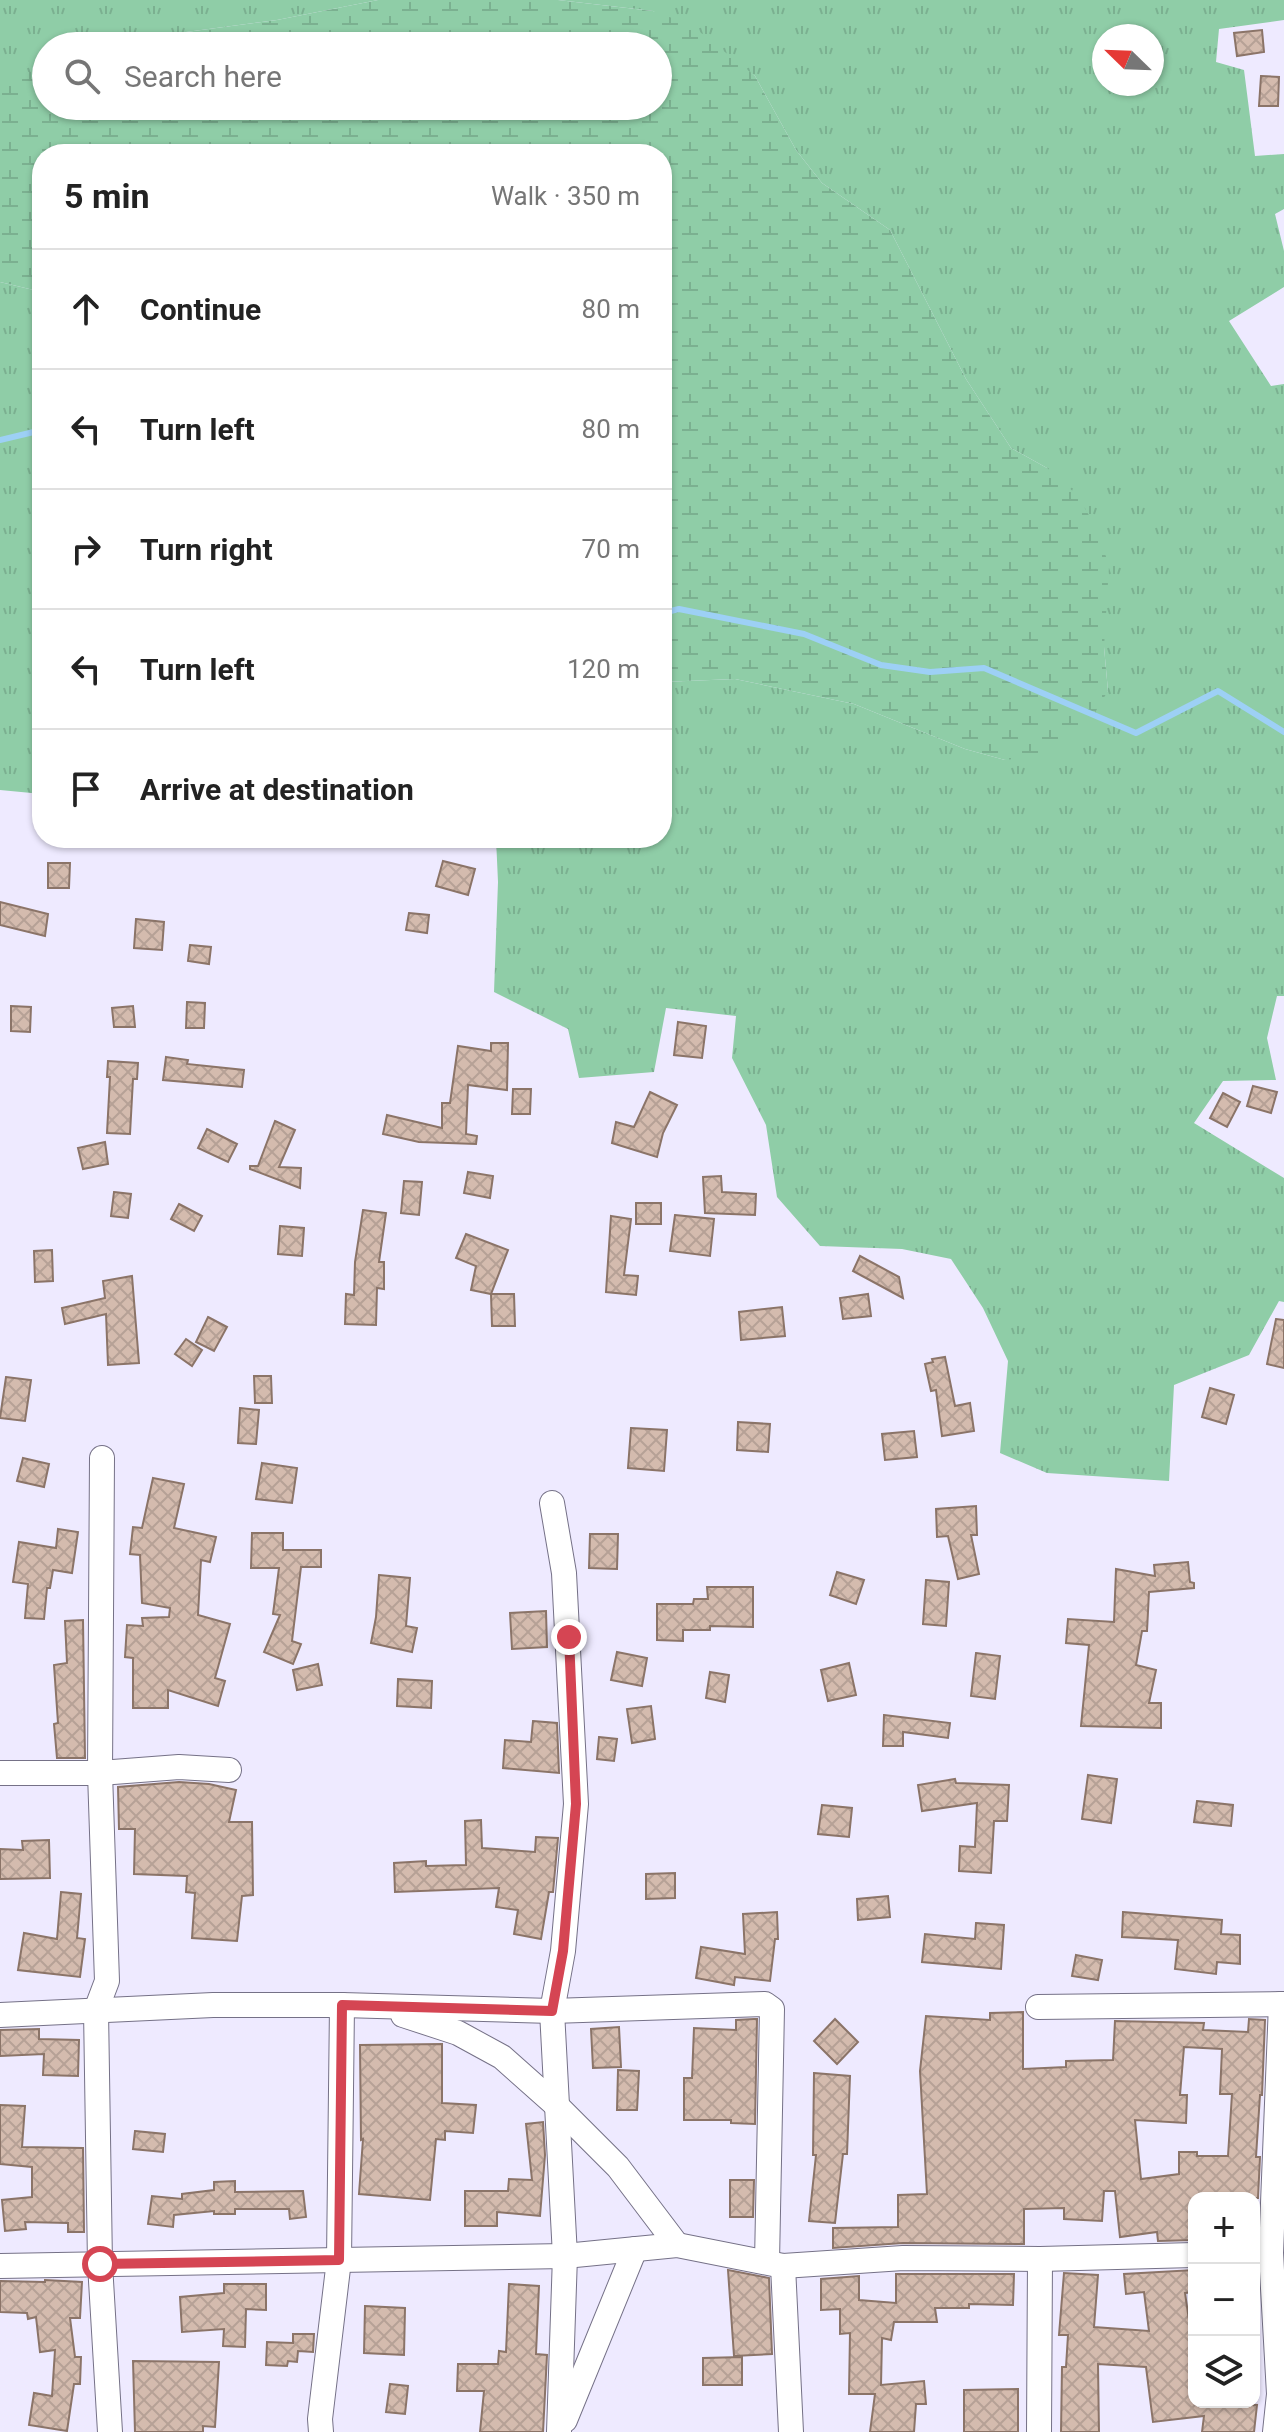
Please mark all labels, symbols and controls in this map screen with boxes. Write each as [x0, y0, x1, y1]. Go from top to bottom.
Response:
north arrow [1092, 24, 1164, 96]
search box [32, 32, 672, 120]
icon: search [60, 54, 104, 98]
text: Search here [124, 59, 282, 94]
text: 5 min [64, 176, 149, 216]
text: Walk · 350 m [491, 181, 640, 211]
icon: ahead [64, 287, 108, 331]
text: Continue [140, 292, 261, 327]
text: 80 m [582, 294, 640, 324]
icon: left [64, 407, 108, 451]
text: Turn left [140, 412, 255, 447]
text: 80 m [582, 414, 640, 444]
icon: right [64, 527, 108, 571]
text: Turn right [140, 532, 273, 567]
text: 70 m [582, 534, 640, 564]
icon: left [64, 647, 108, 691]
text: Turn left [140, 652, 255, 687]
text: 120 m [567, 654, 640, 684]
icon: arrive [64, 767, 108, 811]
text: Arrive at destination [140, 772, 414, 807]
route end [551, 1619, 587, 1655]
map controls [1188, 2192, 1260, 2408]
button: + [1188, 2192, 1260, 2264]
route start [82, 2246, 118, 2282]
button: − [1188, 2264, 1260, 2336]
button: layers [1188, 2336, 1260, 2408]

